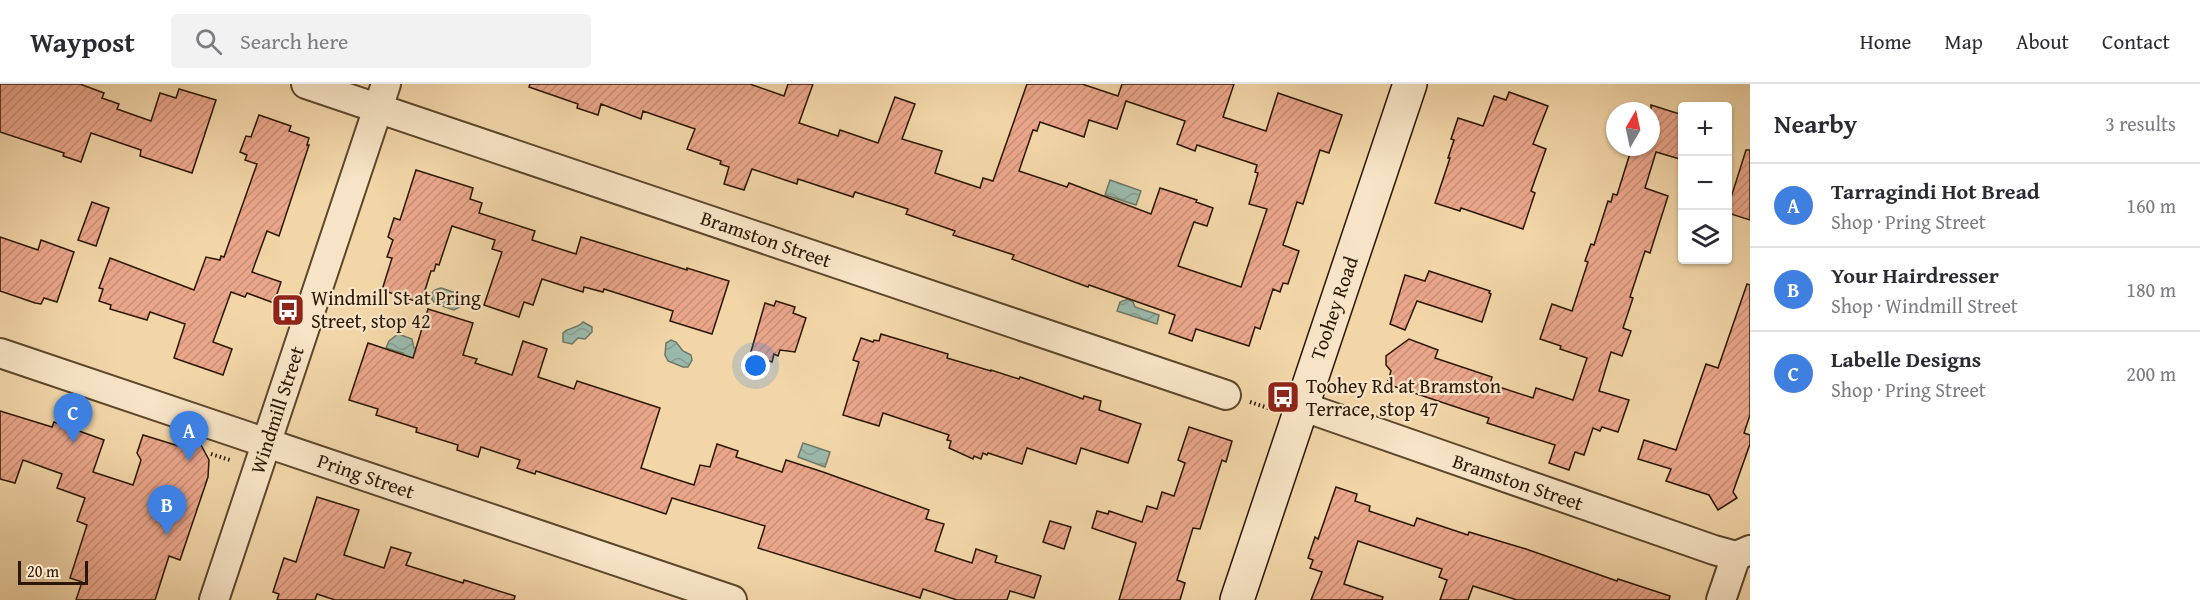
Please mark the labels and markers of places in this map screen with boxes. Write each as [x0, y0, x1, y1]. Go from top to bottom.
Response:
place label: Windmill St at Pring Street, stop 42 [311, 283, 481, 335]
bus stop icon: Windmill St at Pring Street, stop 42 [270, 292, 306, 328]
place label: Toohey Rd at Bramston Terrace, stop 47 [1306, 371, 1501, 423]
bus stop icon: Toohey Rd at Bramston Terrace, stop 47 [1265, 379, 1301, 415]
pin: C [54, 394, 92, 443]
pin: A [170, 412, 208, 461]
pin: B [148, 486, 186, 535]

